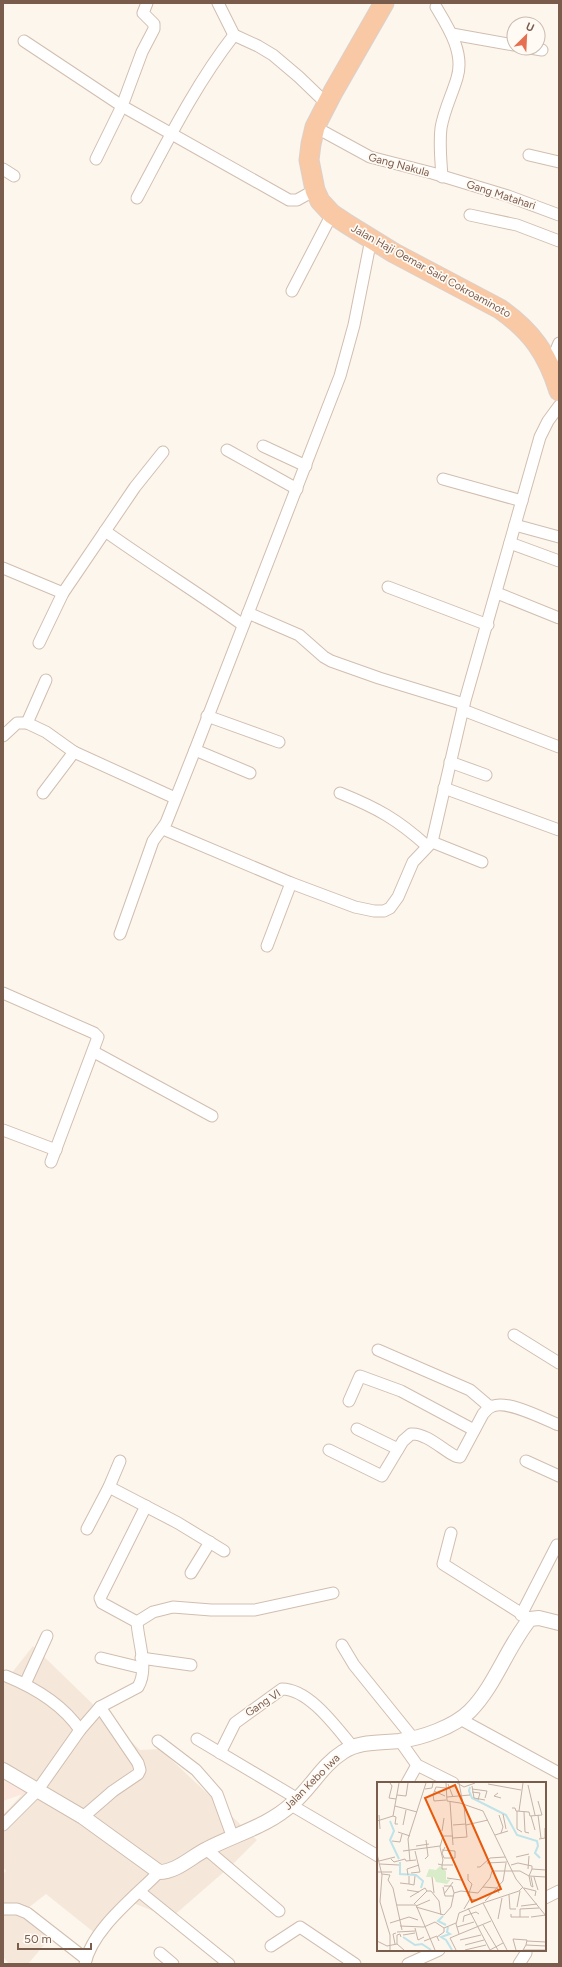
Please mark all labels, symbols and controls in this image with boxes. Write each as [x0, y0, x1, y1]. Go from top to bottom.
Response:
north arrow [506, 16, 546, 56]
text: U [524, 20, 536, 35]
street label: Gang Nakula [367, 151, 431, 179]
street label: Gang Matahari [465, 178, 537, 212]
street label: Jalan Haji Oemar Said Cokroaminoto [349, 222, 513, 320]
street label: Gang VI [243, 1686, 283, 1720]
street label: Jalan Kebo Iwa [281, 1751, 343, 1813]
inset map [377, 1782, 546, 1951]
scale bar [18, 1925, 91, 1951]
text: 50 m [24, 1932, 52, 1946]

